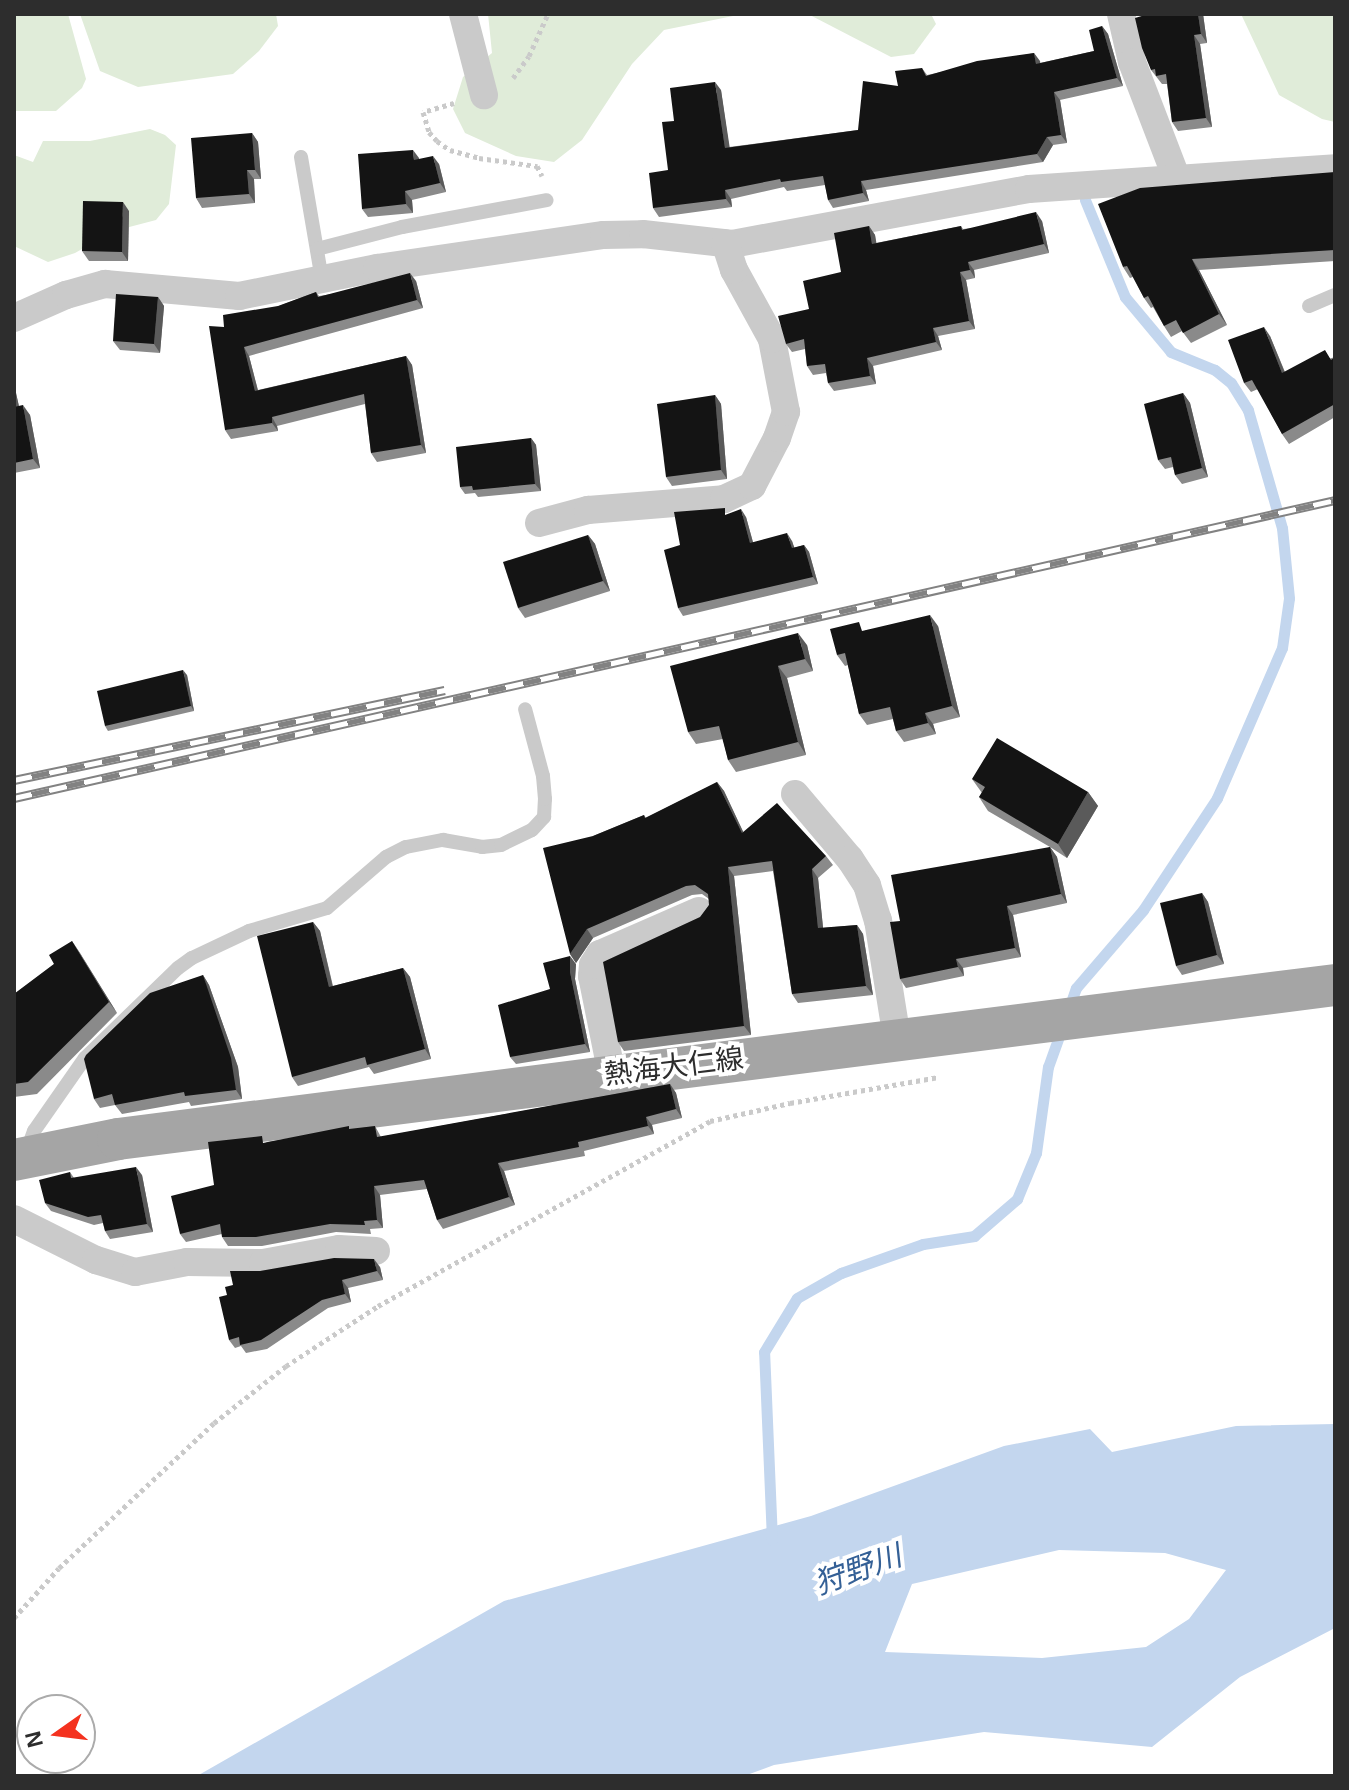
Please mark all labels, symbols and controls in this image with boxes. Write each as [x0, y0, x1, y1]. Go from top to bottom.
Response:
street label: 熱海大仁線 [602, 1042, 746, 1092]
water label: 狩野川 [810, 1538, 906, 1602]
north arrow [16, 1694, 96, 1774]
text: N [20, 1729, 48, 1750]

